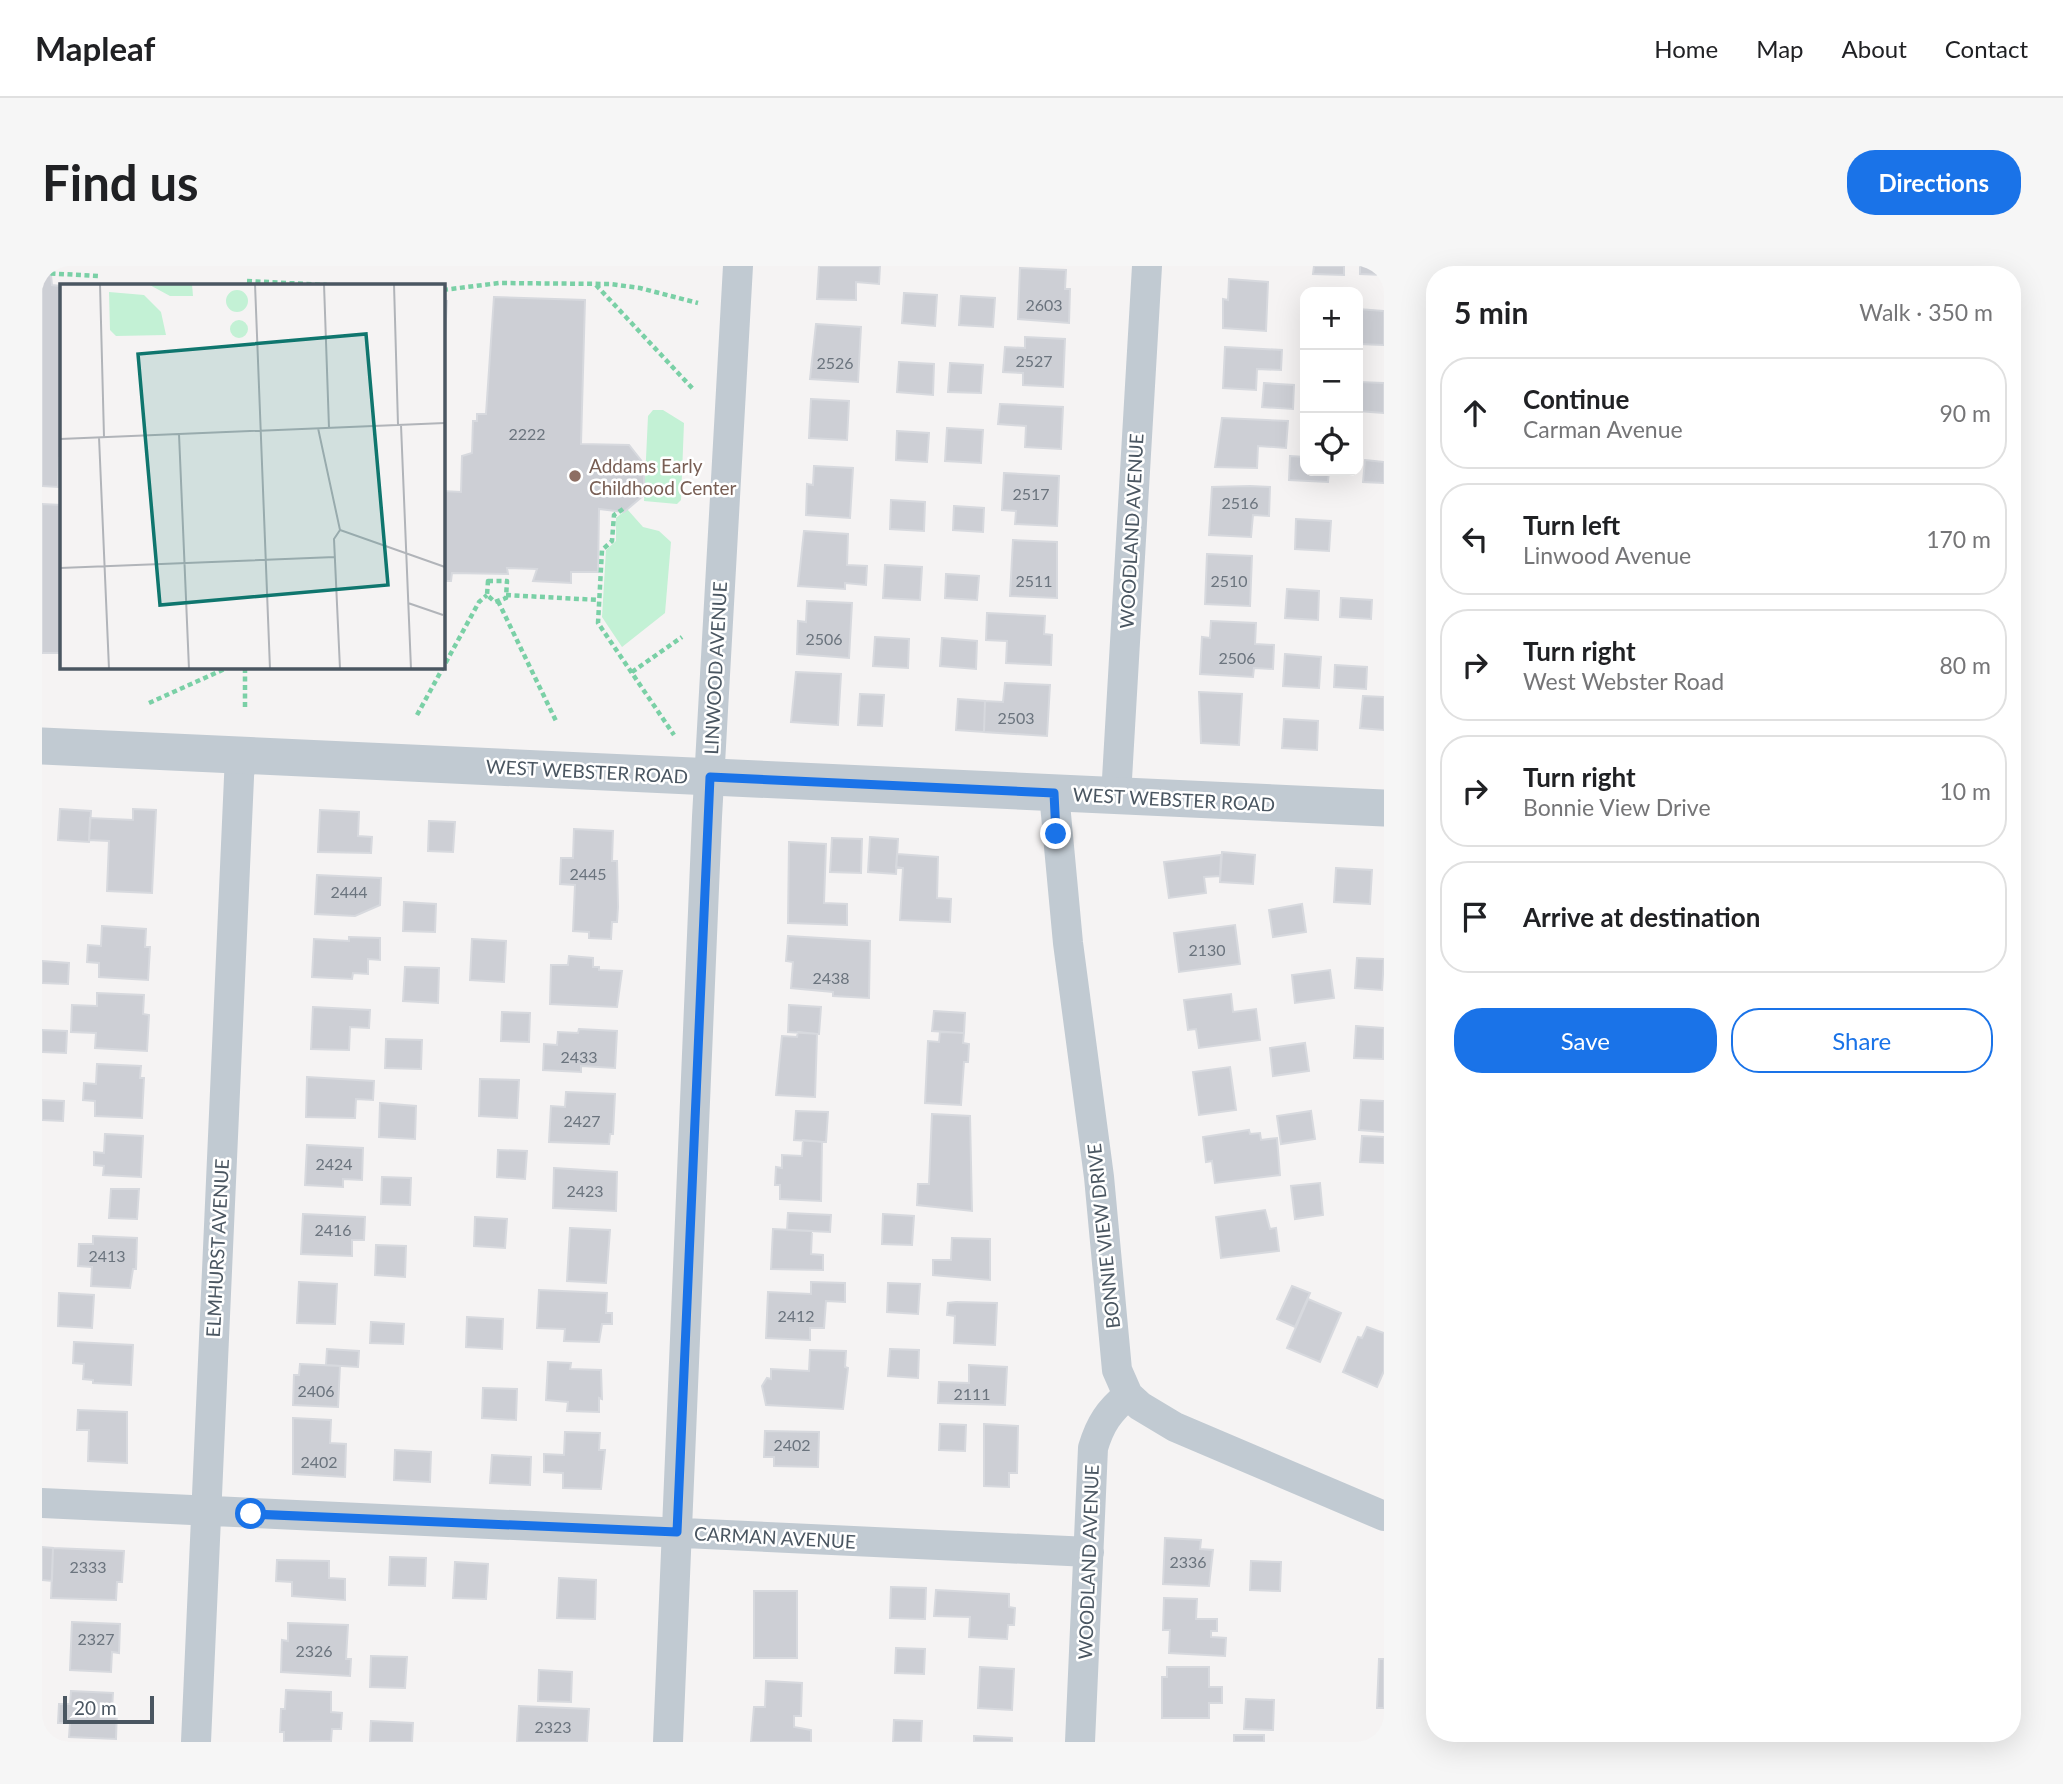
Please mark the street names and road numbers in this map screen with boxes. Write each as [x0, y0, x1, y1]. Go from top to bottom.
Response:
street label: WOODLAND AVENUE [1114, 433, 1148, 629]
street label: LINWOOD AVENUE [699, 581, 731, 755]
street label: WEST WEBSTER ROAD [485, 754, 689, 788]
street label: WEST WEBSTER ROAD [1072, 782, 1276, 816]
street label: BONNIE VIEW DRIVE [1082, 1142, 1124, 1330]
street label: ELMHURST AVENUE [201, 1158, 233, 1338]
street label: WOODLAND AVENUE [1073, 1464, 1103, 1660]
street label: CARMAN AVENUE [694, 1521, 856, 1553]

